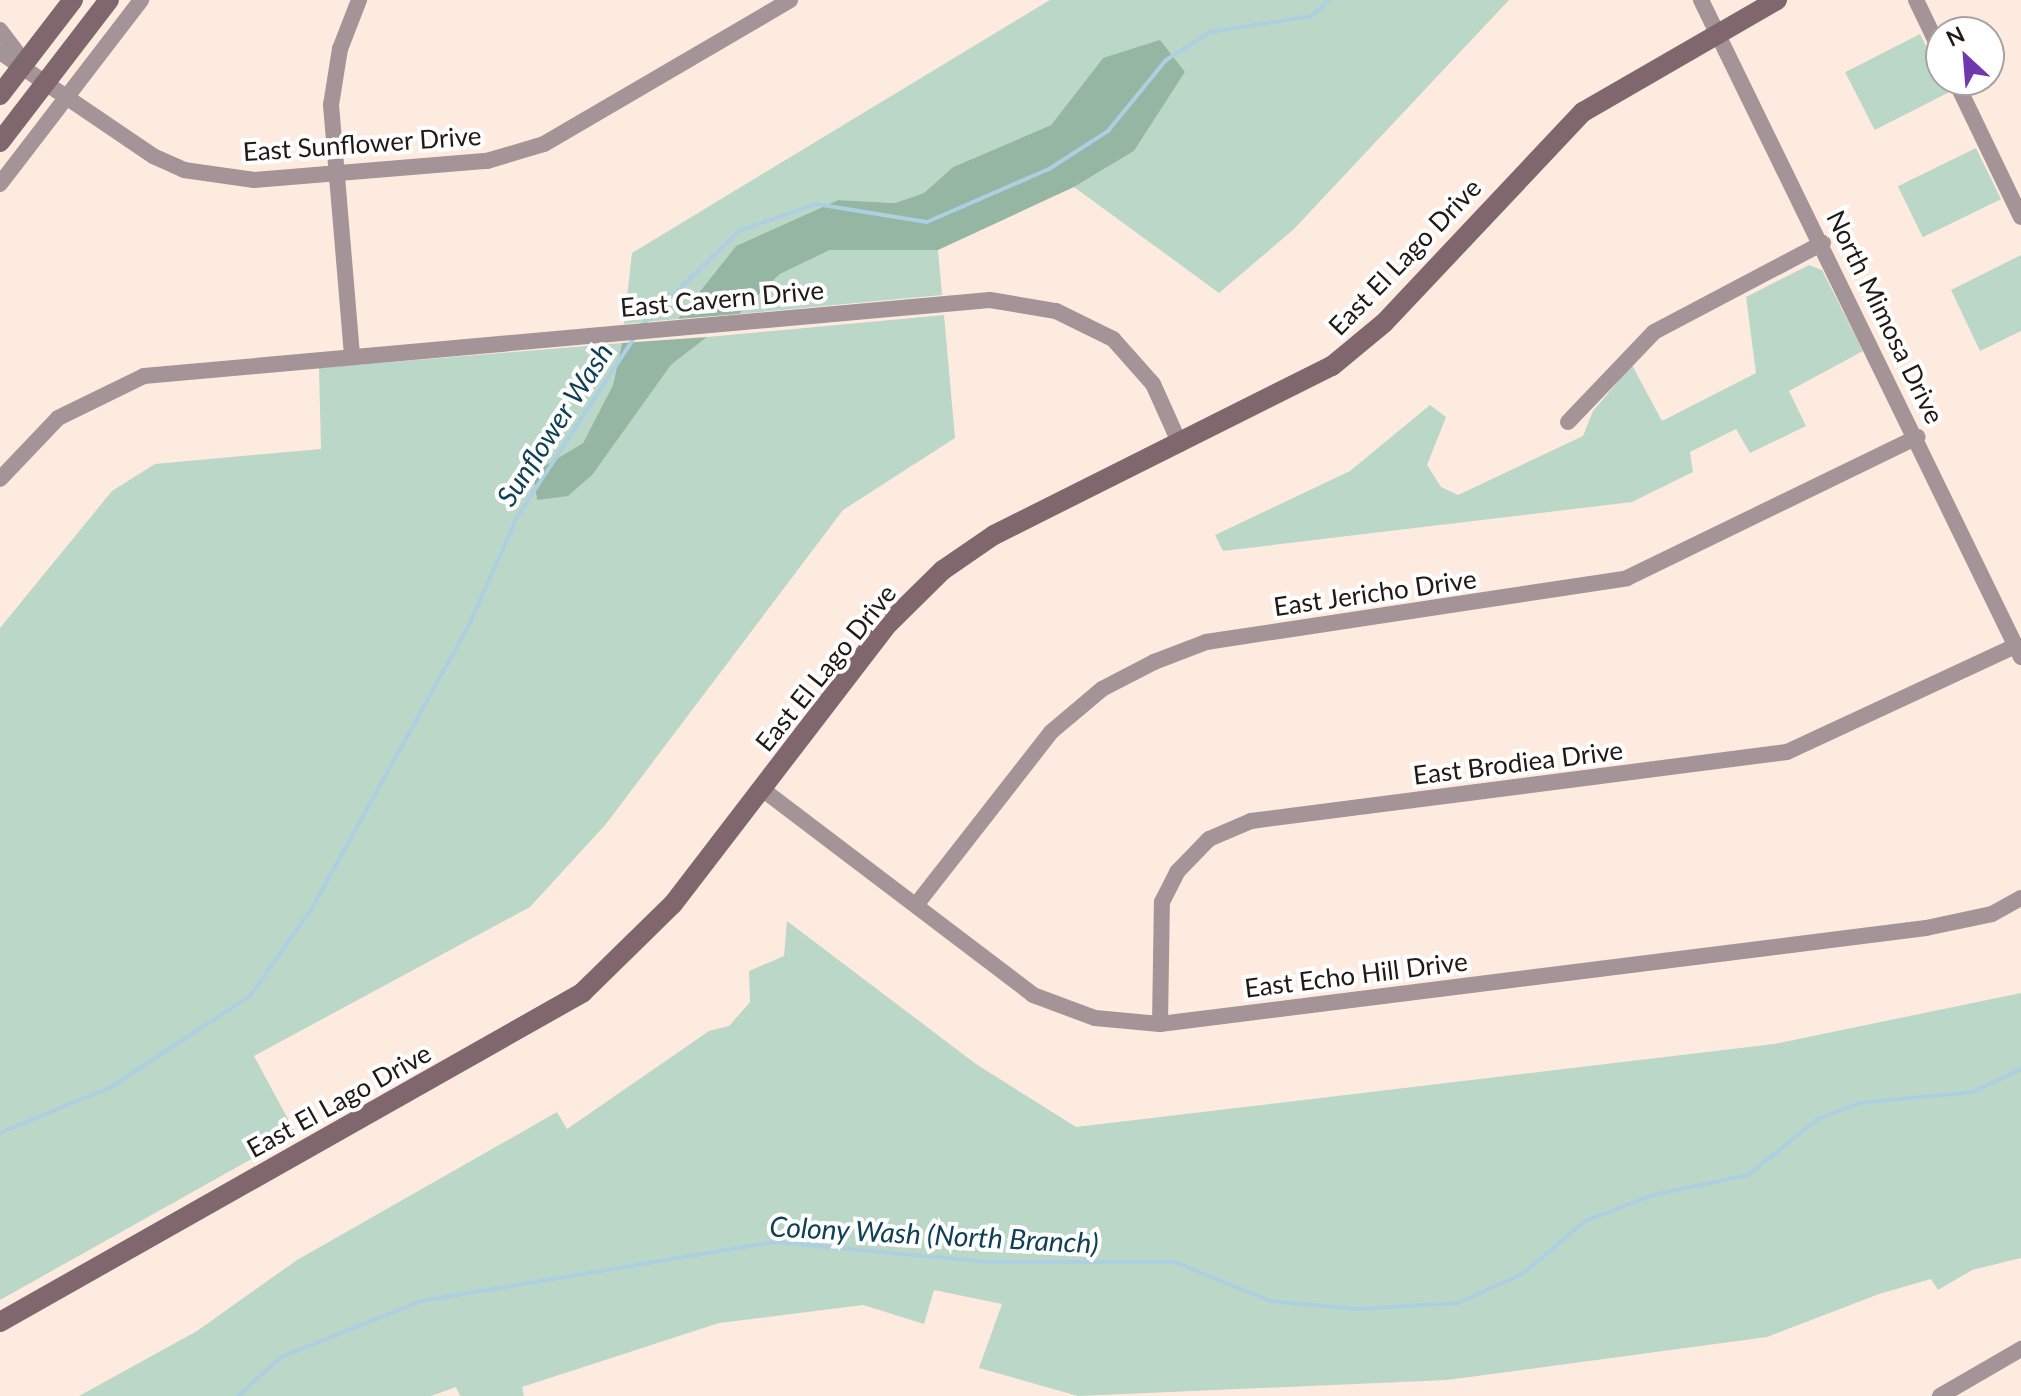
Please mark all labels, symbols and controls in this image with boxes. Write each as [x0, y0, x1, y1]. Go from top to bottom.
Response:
north arrow [1925, 16, 2005, 96]
text: N [1942, 20, 1969, 52]
street label: East Sunflower Drive [241, 120, 483, 168]
street label: East El Lago Drive [1322, 172, 1488, 342]
street label: North Mimosa Drive [1820, 205, 1950, 429]
street label: East Cavern Drive [619, 275, 825, 323]
water label: Sunflower Wash [489, 336, 619, 512]
street label: East Jericho Drive [1271, 563, 1479, 623]
street label: East El Lago Drive [749, 578, 903, 758]
street label: East Brodiea Drive [1411, 735, 1625, 791]
street label: East Echo Hill Drive [1243, 946, 1469, 1004]
street label: East El Lago Drive [241, 1037, 437, 1165]
water label: Colony Wash (North Branch) [768, 1209, 1100, 1259]

